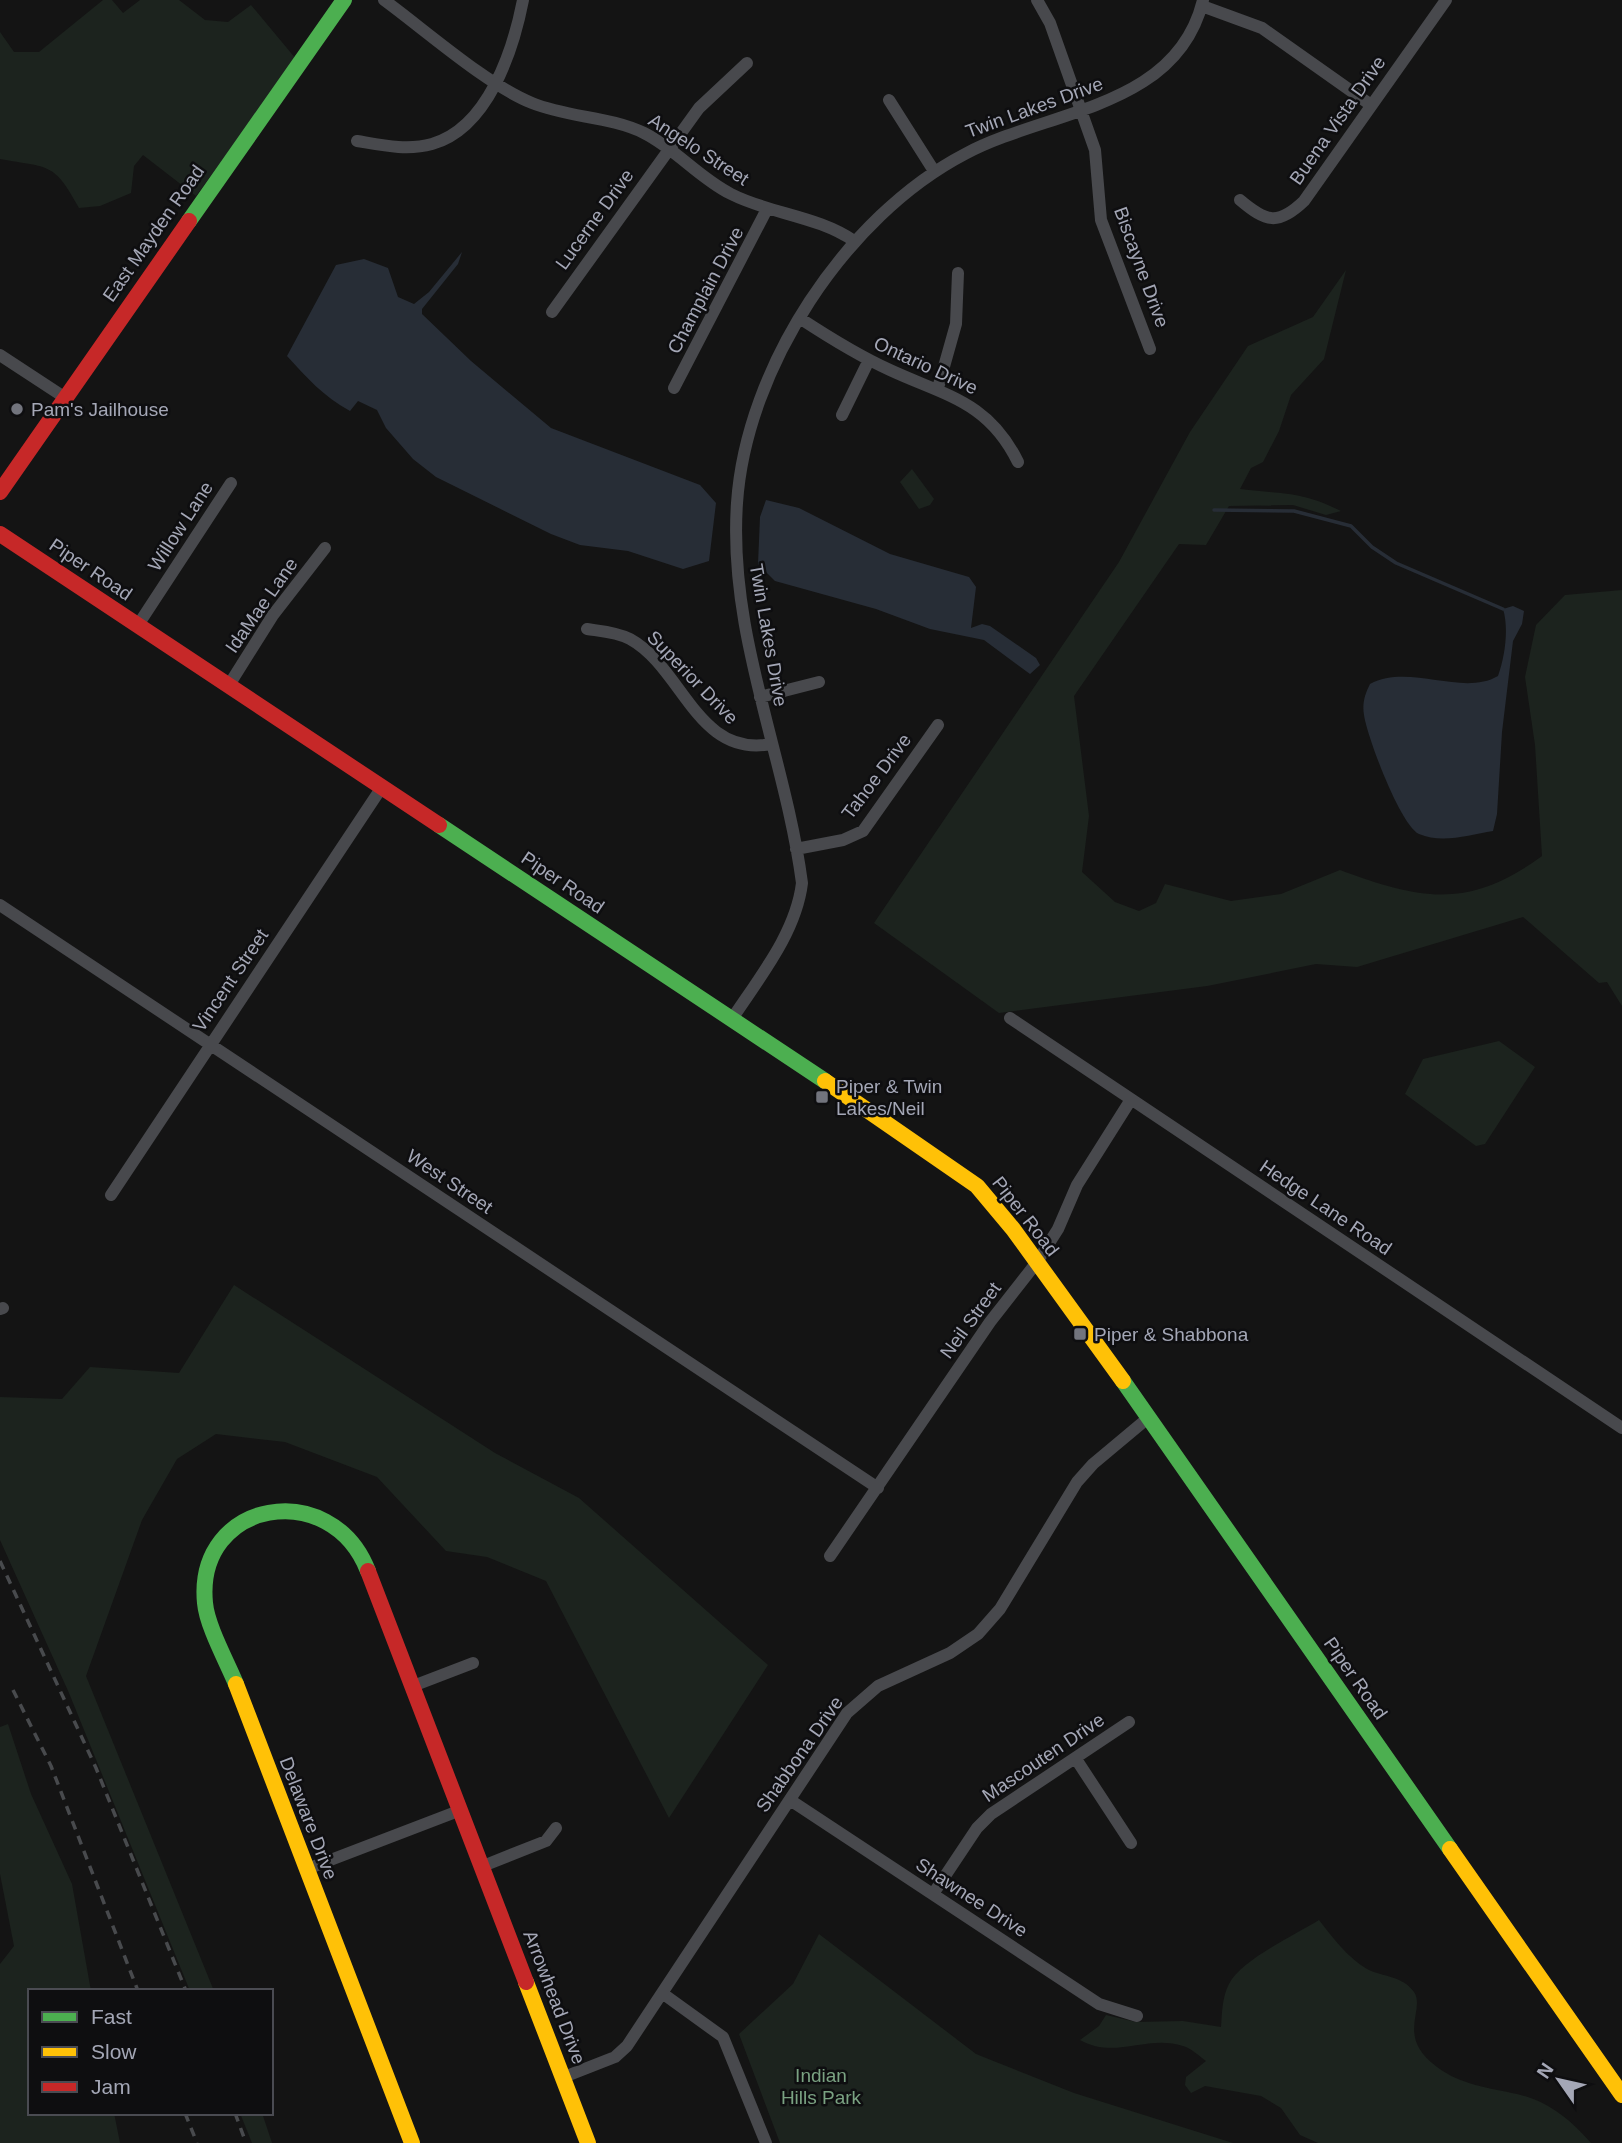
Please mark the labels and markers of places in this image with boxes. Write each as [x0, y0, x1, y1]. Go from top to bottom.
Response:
place label: Pam's Jailhouse [31, 399, 169, 420]
marker: Pam's Jailhouse [9, 401, 25, 417]
place label: Piper & Twin Lakes/Neil [836, 1076, 942, 1119]
marker: Piper & Twin Lakes/Neil [814, 1089, 830, 1105]
place label: Piper & Shabbona [1094, 1324, 1249, 1345]
marker: Piper & Shabbona [1072, 1326, 1088, 1342]

